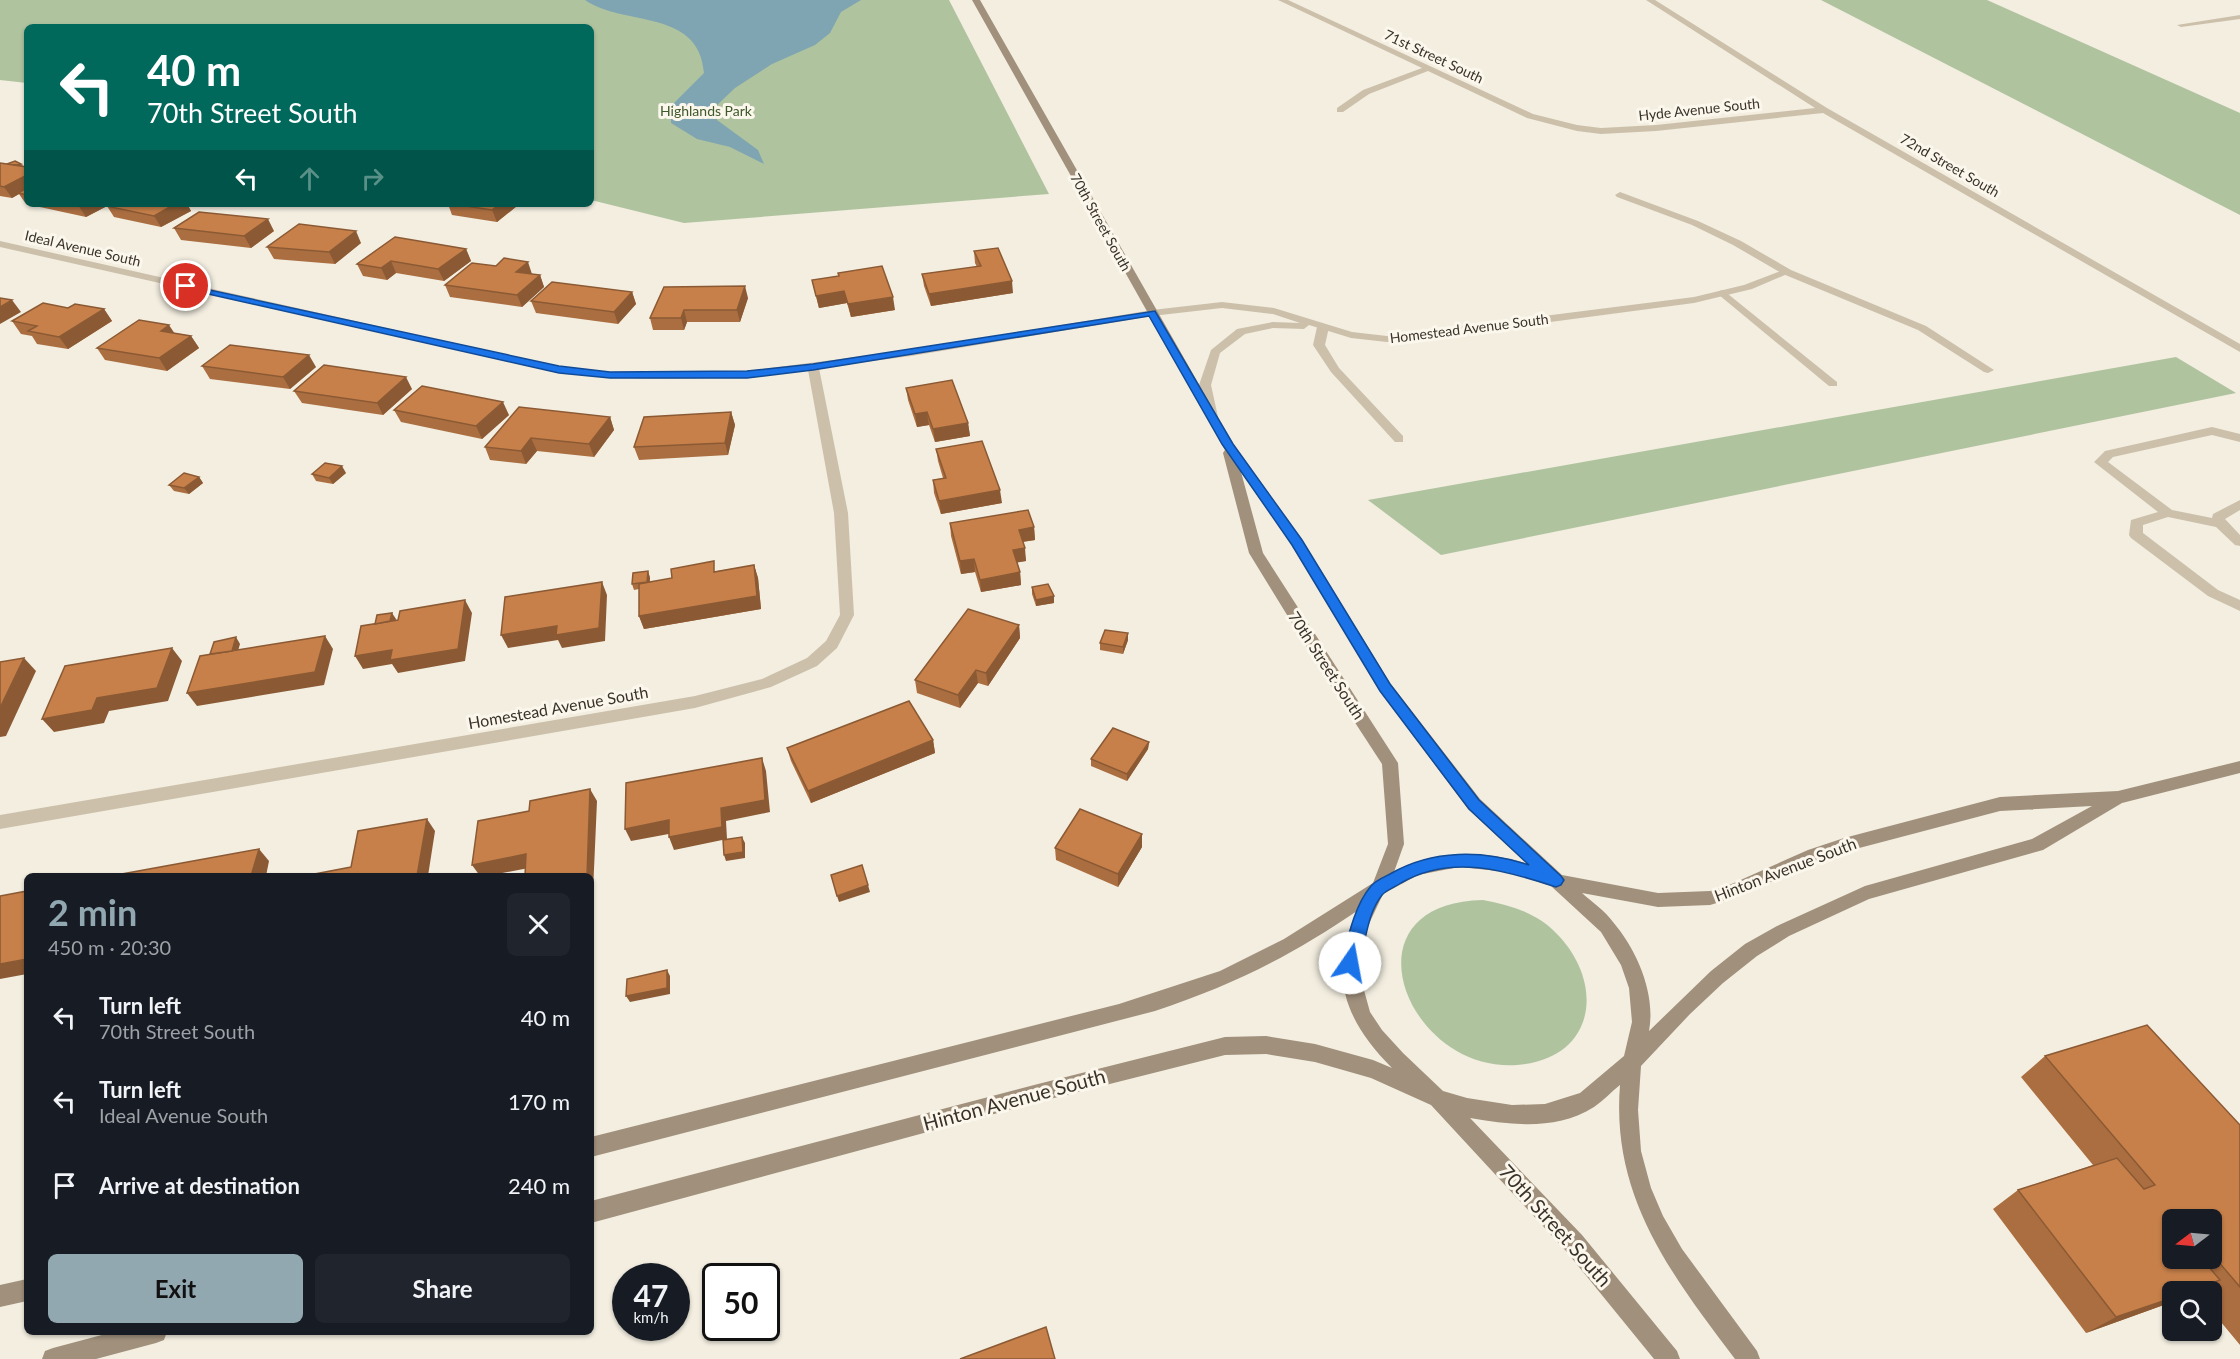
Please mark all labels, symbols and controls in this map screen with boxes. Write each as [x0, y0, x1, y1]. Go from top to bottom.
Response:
street label: 71st Street South [1382, 26, 1486, 86]
text: 40 m [147, 45, 241, 95]
icon: left [48, 48, 126, 126]
street label: Hyde Avenue South [1637, 94, 1761, 124]
text: 70th Street South [147, 96, 358, 129]
park label: Highlands Park [660, 102, 753, 119]
street label: 72nd Street South [1897, 130, 2003, 200]
icon: left [230, 162, 263, 195]
icon: ahead [293, 162, 326, 195]
icon: right [356, 162, 389, 195]
street label: 70th Street South [1067, 170, 1135, 274]
street label: Ideal Avenue South [23, 226, 143, 270]
pin [160, 260, 211, 311]
icon: arrive [169, 269, 202, 302]
street label: Homestead Avenue South [1389, 310, 1549, 346]
street label: 70th Street South [1285, 607, 1369, 723]
street label: Homestead Avenue South [466, 682, 650, 732]
street label: Hinton Avenue South [1711, 833, 1859, 905]
text: 2 min [48, 890, 137, 934]
button: close [507, 893, 570, 956]
position arrow [1318, 931, 1382, 995]
text: 450 m · 20:30 [48, 935, 171, 959]
text: Turn left [99, 992, 181, 1019]
icon: left [48, 1001, 81, 1034]
text: 40 m [521, 1004, 570, 1031]
text: 70th Street South [99, 1019, 255, 1043]
street label: Hinton Avenue South [920, 1063, 1108, 1135]
text: Turn left [99, 1076, 181, 1103]
icon: left [48, 1085, 81, 1118]
text: 170 m [508, 1088, 570, 1115]
text: Ideal Avenue South [99, 1103, 268, 1127]
street label: 70th Street South [1495, 1159, 1617, 1291]
icon: arrive [48, 1169, 81, 1202]
text: Arrive at destination [99, 1172, 300, 1199]
text: 240 m [508, 1172, 570, 1199]
north arrow [2162, 1209, 2222, 1269]
map controls [2162, 1209, 2222, 1341]
button: Exit [48, 1254, 303, 1323]
button: Share [315, 1254, 570, 1323]
speed limit sign: 50 [702, 1263, 780, 1341]
text: 47 [634, 1277, 668, 1313]
button: search [2162, 1281, 2222, 1341]
text: km/h [633, 1308, 669, 1326]

